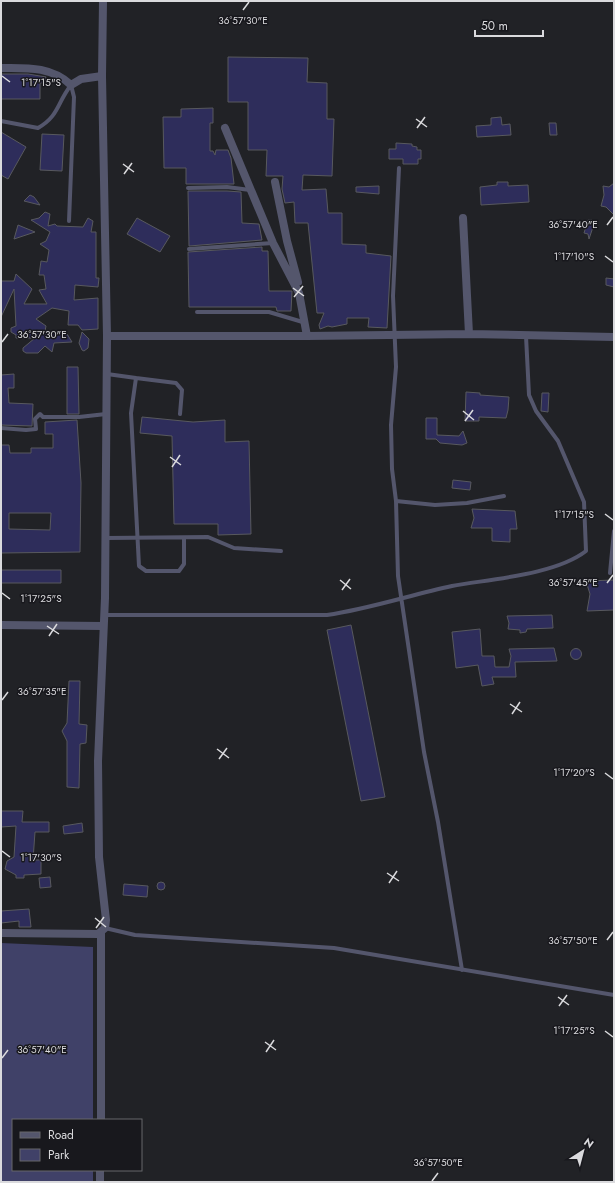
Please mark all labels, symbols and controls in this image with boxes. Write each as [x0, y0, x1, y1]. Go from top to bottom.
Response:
scale bar [475, 12, 543, 38]
text: 36°57'30"E [218, 13, 268, 28]
text: 50 m [481, 17, 508, 35]
text: 1°17'15"S [21, 75, 62, 90]
text: 36°57'40"E [548, 217, 598, 232]
text: 1°17'10"S [554, 249, 595, 264]
text: 36°57'30"E [17, 327, 67, 342]
text: 1°17'15"S [554, 507, 595, 522]
text: 36°57'45"E [548, 575, 598, 590]
text: 1°17'25"S [20, 591, 62, 606]
text: 36°57'35"E [18, 684, 67, 699]
text: 1°17'20"S [553, 765, 595, 780]
text: 1°17'30"S [20, 850, 62, 865]
text: 36°57'50"E [548, 933, 598, 948]
text: 1°17'25"S [553, 1023, 595, 1038]
text: 36°57'40"E [17, 1042, 67, 1057]
legend [12, 1119, 142, 1171]
text: Road [48, 1126, 74, 1144]
north arrow [563, 1131, 603, 1171]
text: N [581, 1134, 597, 1152]
text: Park [48, 1146, 70, 1164]
text: 36°57'50"E [413, 1155, 463, 1170]

